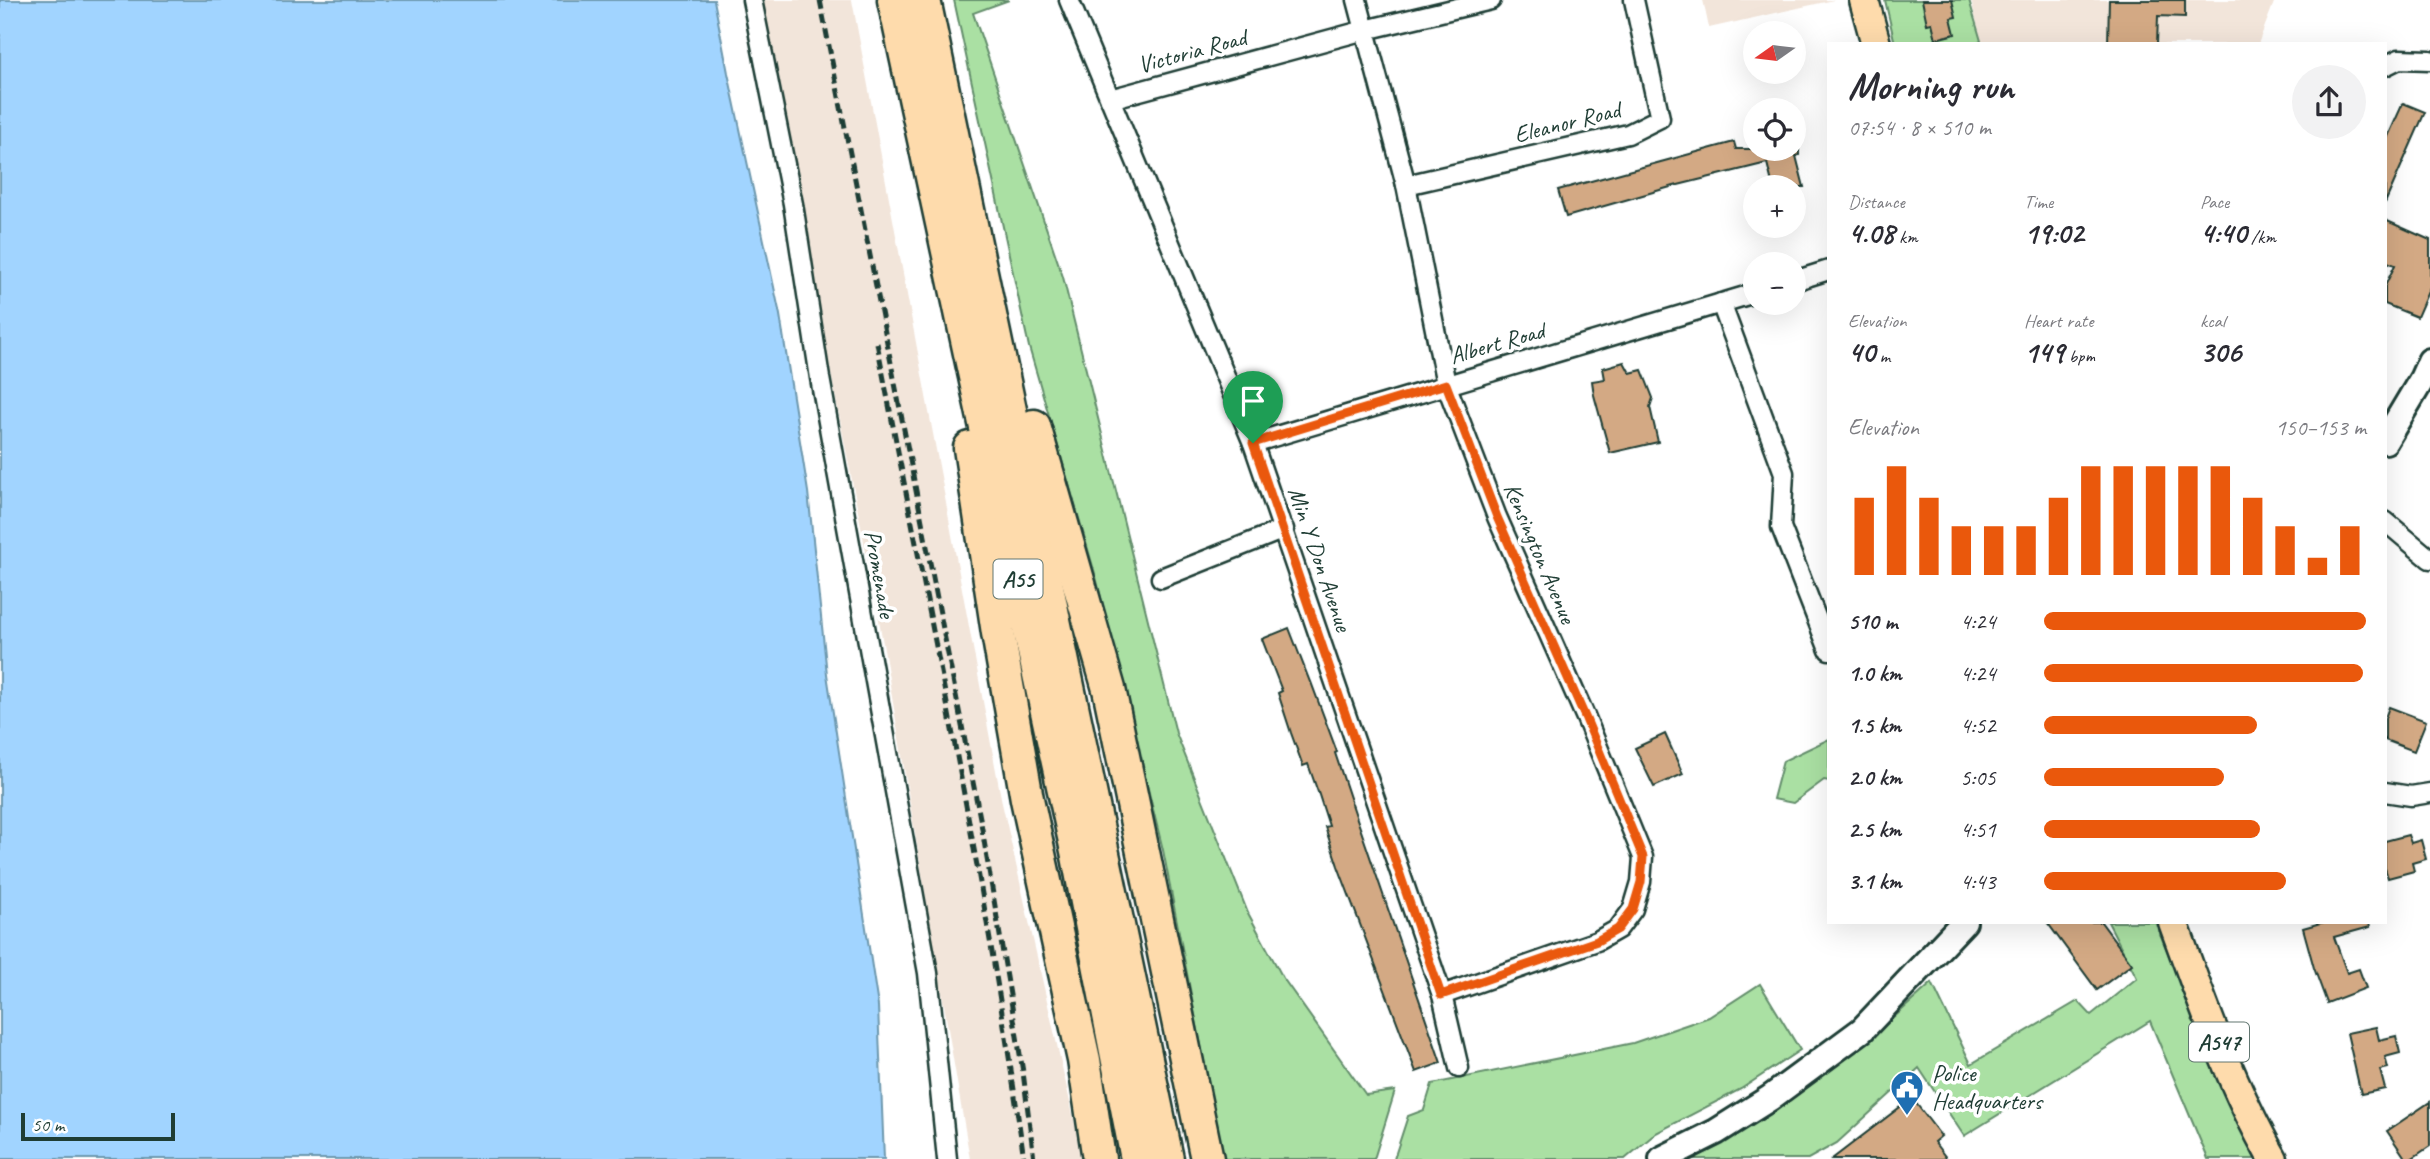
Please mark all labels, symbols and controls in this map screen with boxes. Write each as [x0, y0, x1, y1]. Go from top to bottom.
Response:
street label: Victoria Road [1135, 21, 1253, 80]
north arrow [1743, 21, 1806, 84]
map controls [1743, 21, 1806, 315]
text: Morning run [1848, 63, 2014, 110]
button: share [2292, 65, 2366, 139]
street label: Eleanor Road [1511, 94, 1627, 150]
button: locate [1743, 98, 1806, 161]
text: 07:54 · 8 × 510 m [1848, 113, 1991, 142]
button: + [1743, 175, 1806, 238]
text: Distance [1848, 190, 1905, 214]
text: Time [2024, 190, 2053, 214]
text: Pace [2200, 190, 2229, 214]
text: 4.08 [1848, 214, 1894, 252]
text: 19:02 [2024, 214, 2084, 252]
text: 4:40 [2200, 214, 2246, 252]
text: km [1894, 225, 1918, 249]
text: /km [2246, 225, 2276, 249]
button: − [1743, 252, 1806, 315]
text: Elevation [1848, 309, 1906, 333]
text: Heart rate [2024, 309, 2093, 333]
text: kcal [2200, 309, 2225, 333]
street label: Albert Road [1446, 314, 1551, 371]
text: 40 [1848, 333, 1875, 371]
text: 149 [2024, 333, 2064, 371]
text: 306 [2200, 333, 2241, 371]
text: m [1875, 344, 1890, 368]
text: bpm [2064, 344, 2095, 368]
pin [1223, 371, 1283, 443]
icon: arrive [1234, 382, 1272, 420]
text: Elevation [1848, 413, 1919, 442]
text: 150–153 m [2275, 413, 2366, 442]
street label: Kensington Avenue [1497, 478, 1584, 630]
street label: Min Y Don Avenue [1281, 483, 1359, 637]
street label: Promenade [858, 528, 903, 622]
road number: A55 [993, 559, 1042, 598]
text: 510 m [1848, 607, 1897, 636]
text: 4:24 [1960, 607, 1996, 636]
text: 1.0 km [1848, 659, 1902, 688]
text: 4:24 [1960, 659, 1996, 688]
text: 1.5 km [1848, 711, 1901, 740]
text: 4:52 [1960, 711, 1996, 740]
text: 2.0 km [1848, 763, 1902, 792]
text: 5:05 [1960, 763, 1996, 792]
text: 2.5 km [1848, 815, 1901, 844]
text: 4:51 [1960, 815, 1996, 844]
text: 3.1 km [1848, 867, 1902, 896]
text: 4:43 [1960, 867, 1996, 896]
road number: A547 [2189, 1023, 2249, 1062]
place label: Police Headquarters [1932, 1058, 2044, 1116]
public building icon: Police Headquarters [1888, 1068, 1926, 1117]
scale bar [21, 1110, 175, 1142]
text: 50 m [32, 1113, 64, 1137]

